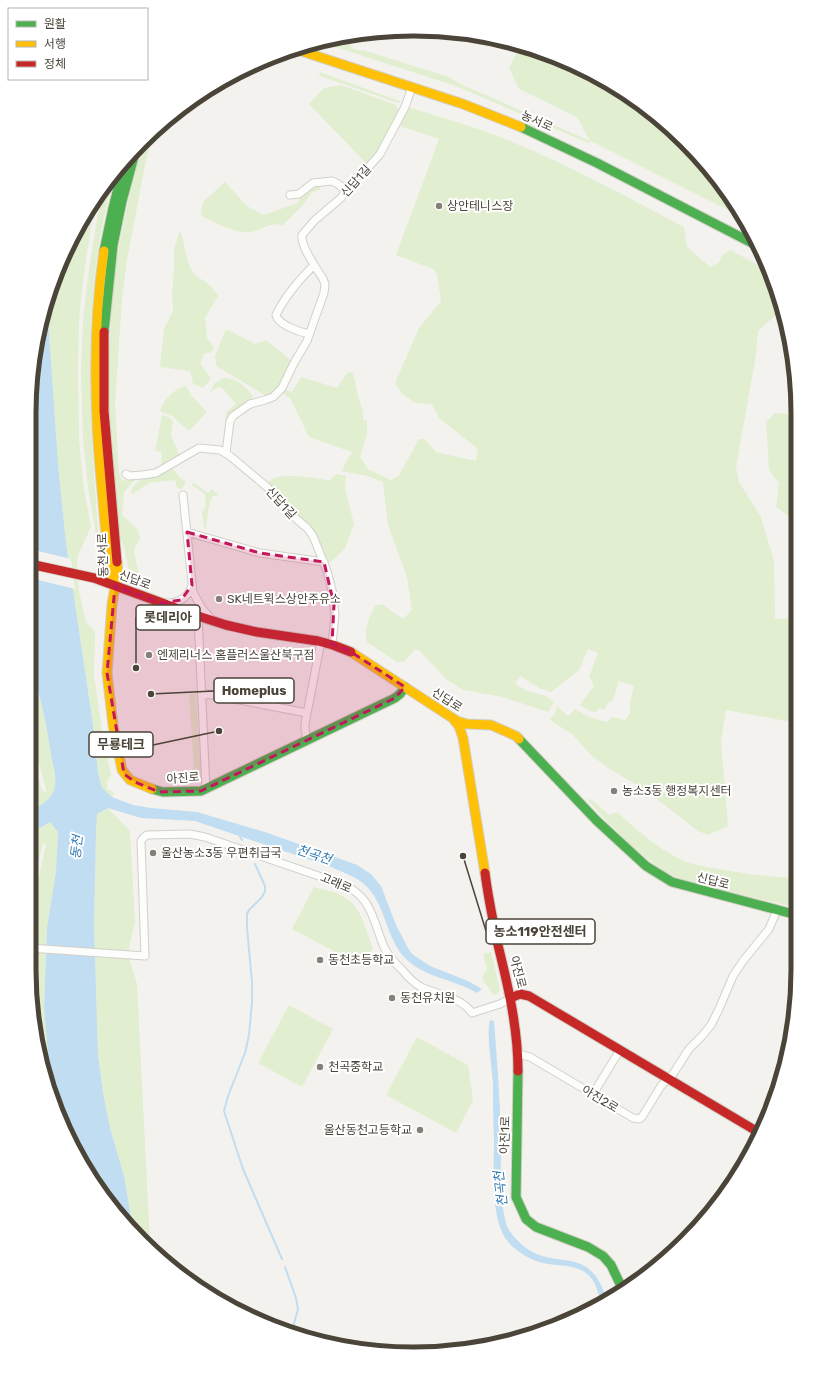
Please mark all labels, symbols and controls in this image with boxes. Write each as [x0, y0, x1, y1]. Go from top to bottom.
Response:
legend [8, 8, 148, 80]
text: 원활 [44, 17, 66, 31]
text: 서행 [44, 37, 66, 51]
text: 정체 [44, 57, 66, 71]
street label: 농서로 [519, 108, 555, 134]
street label: 신답1길 [338, 162, 374, 200]
place label: 상안테니스장 [447, 199, 513, 213]
marker: 상안테니스장 [434, 201, 444, 211]
street label: 신답1길 [263, 484, 299, 522]
street label: 동천서로 [95, 533, 111, 577]
street label: 신답로 [117, 568, 153, 592]
place label: SK네트윅스상안주유소 [227, 592, 341, 606]
marker: SK네트윅스상안주유소 [214, 594, 224, 604]
callout: 롯데리아 [136, 605, 200, 630]
text: 롯데리아 [144, 610, 192, 625]
place label: 엔제리너스 홈플러스울산북구점 [157, 648, 315, 662]
marker: 엔제리너스 홈플러스울산북구점 [144, 650, 154, 660]
callout: Homeplus [214, 678, 294, 703]
text: Homeplus [222, 683, 286, 698]
street label: 신답로 [429, 685, 465, 715]
callout: 무룡테크 [89, 732, 153, 757]
text: 무룡테크 [97, 737, 145, 752]
street label: 아진로 [166, 770, 200, 786]
place label: 농소3동 행정복지센터 [622, 784, 732, 798]
marker: 농소3동 행정복지센터 [609, 786, 619, 796]
water label: 동천 [68, 833, 85, 860]
water label: 천곡천 [294, 842, 334, 867]
place label: 울산농소3동 우편취급국 [161, 846, 282, 860]
marker: 울산농소3동 우편취급국 [148, 848, 158, 858]
street label: 고래로 [318, 870, 354, 896]
street label: 신답로 [695, 870, 731, 892]
callout: 농소119안전센터 [486, 919, 595, 944]
text: 농소119안전센터 [493, 924, 587, 939]
place label: 동천초등학교 [328, 953, 394, 967]
street label: 아진로 [507, 954, 529, 990]
marker: 동천초등학교 [315, 955, 325, 965]
place label: 동천유치원 [400, 991, 455, 1005]
marker: 동천유치원 [387, 993, 397, 1003]
place label: 천곡중학교 [328, 1060, 383, 1074]
marker: 천곡중학교 [315, 1062, 325, 1072]
street label: 아진2로 [579, 1083, 621, 1115]
street label: 아진1로 [497, 1116, 513, 1154]
place label: 울산동천고등학교 [324, 1123, 412, 1137]
marker: 울산동천고등학교 [415, 1125, 425, 1135]
water label: 천곡천 [491, 1169, 510, 1208]

